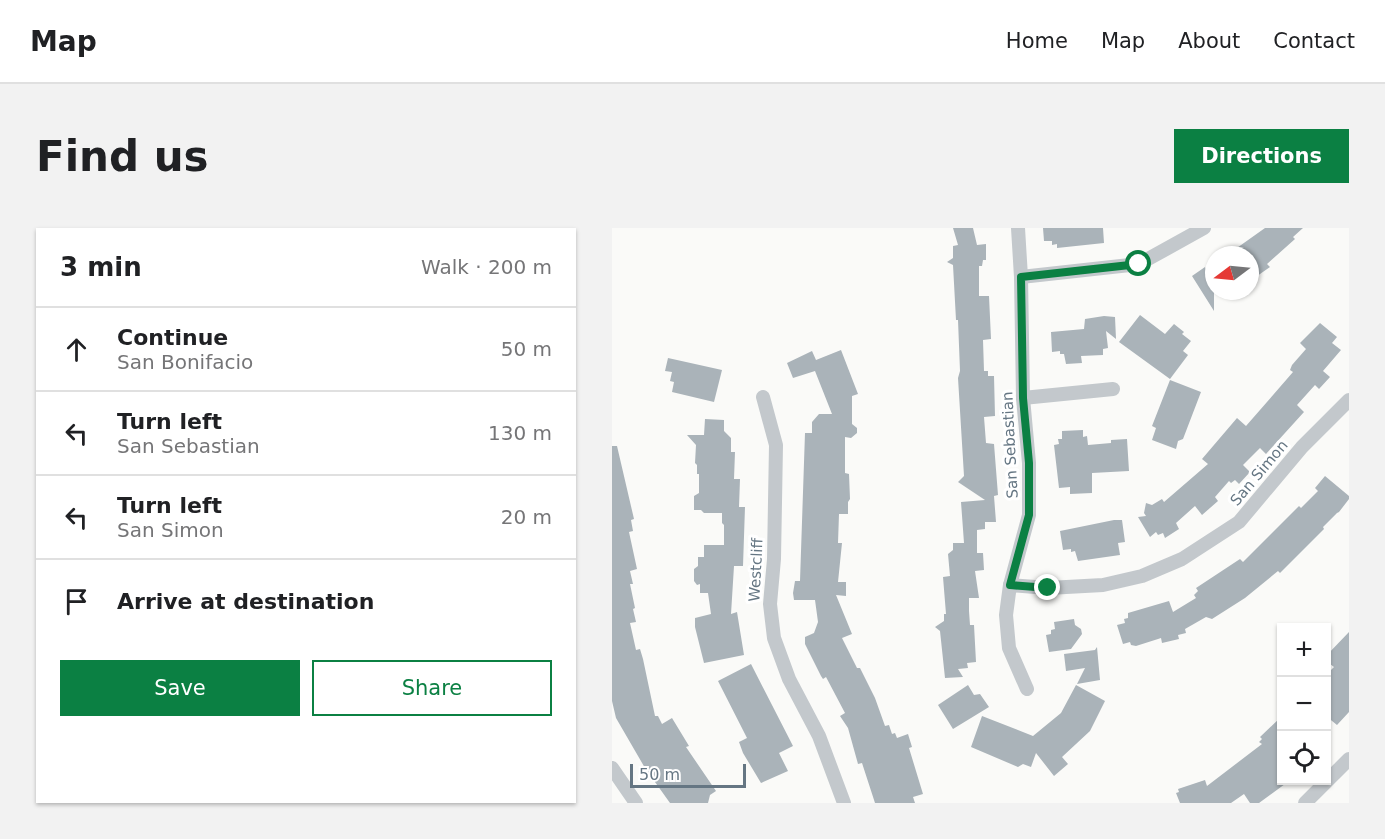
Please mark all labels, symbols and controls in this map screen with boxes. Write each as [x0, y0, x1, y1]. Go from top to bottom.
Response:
text: Map [30, 25, 97, 58]
text: Home [1006, 29, 1068, 53]
text: Map [1101, 29, 1145, 53]
text: About [1178, 29, 1240, 53]
text: Contact [1273, 29, 1355, 53]
button: Directions [1174, 129, 1349, 183]
text: Find us [36, 132, 209, 181]
north arrow [1205, 246, 1259, 300]
route start [1125, 250, 1151, 276]
text: 3 min [60, 252, 142, 282]
text: Walk · 200 m [421, 255, 552, 279]
text: Continue [117, 325, 228, 350]
icon: ahead [60, 333, 93, 366]
text: 50 m [501, 337, 552, 361]
text: San Bonifacio [117, 350, 253, 374]
street label: San Sebastian [998, 391, 1022, 499]
text: Turn left [117, 409, 222, 434]
icon: left [60, 417, 93, 450]
text: 130 m [488, 421, 552, 445]
text: San Sebastian [117, 434, 260, 458]
street label: San Simon [1226, 437, 1292, 509]
text: Turn left [117, 493, 222, 518]
icon: left [60, 501, 93, 534]
text: 20 m [501, 505, 552, 529]
text: San Simon [117, 518, 224, 542]
street label: Westcliff [745, 537, 767, 602]
route end [1034, 574, 1060, 600]
icon: arrive [60, 585, 93, 618]
text: Arrive at destination [117, 589, 374, 614]
map controls [1277, 623, 1331, 785]
button: + [1277, 623, 1331, 677]
button: Save [60, 660, 300, 716]
button: Share [312, 660, 552, 716]
button: − [1277, 677, 1331, 731]
button: locate [1277, 731, 1331, 785]
scale bar [630, 761, 746, 788]
text: 50 m [639, 765, 680, 784]

